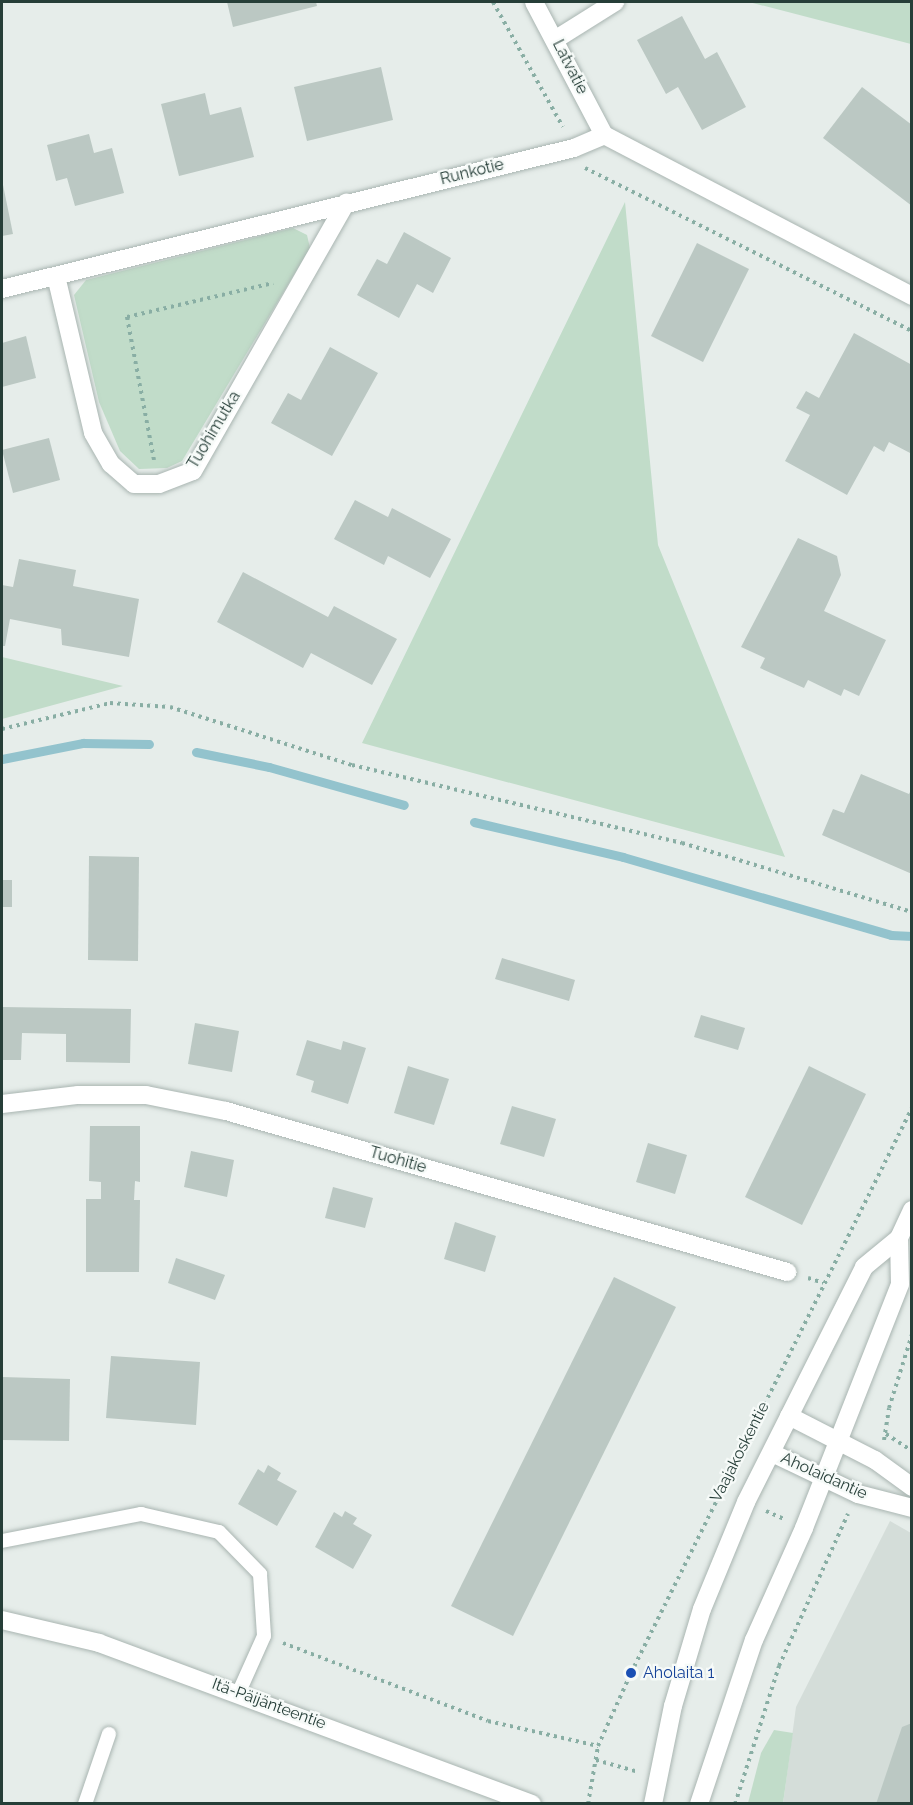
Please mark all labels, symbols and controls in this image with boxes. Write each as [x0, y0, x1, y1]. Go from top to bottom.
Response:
street label: Latvatie [548, 37, 592, 97]
street label: Runkotie [438, 155, 506, 189]
street label: Tuohimutka [183, 388, 245, 472]
street label: Tuohitie [367, 1143, 429, 1177]
street label: Vaajakoskentie [706, 1399, 774, 1505]
street label: Aholaidantie [778, 1448, 870, 1504]
place label: Aholaita 1 [643, 1663, 714, 1683]
marker: Aholaita 1 [624, 1666, 638, 1680]
street label: Itä-Päijänteentie [209, 1674, 329, 1734]

